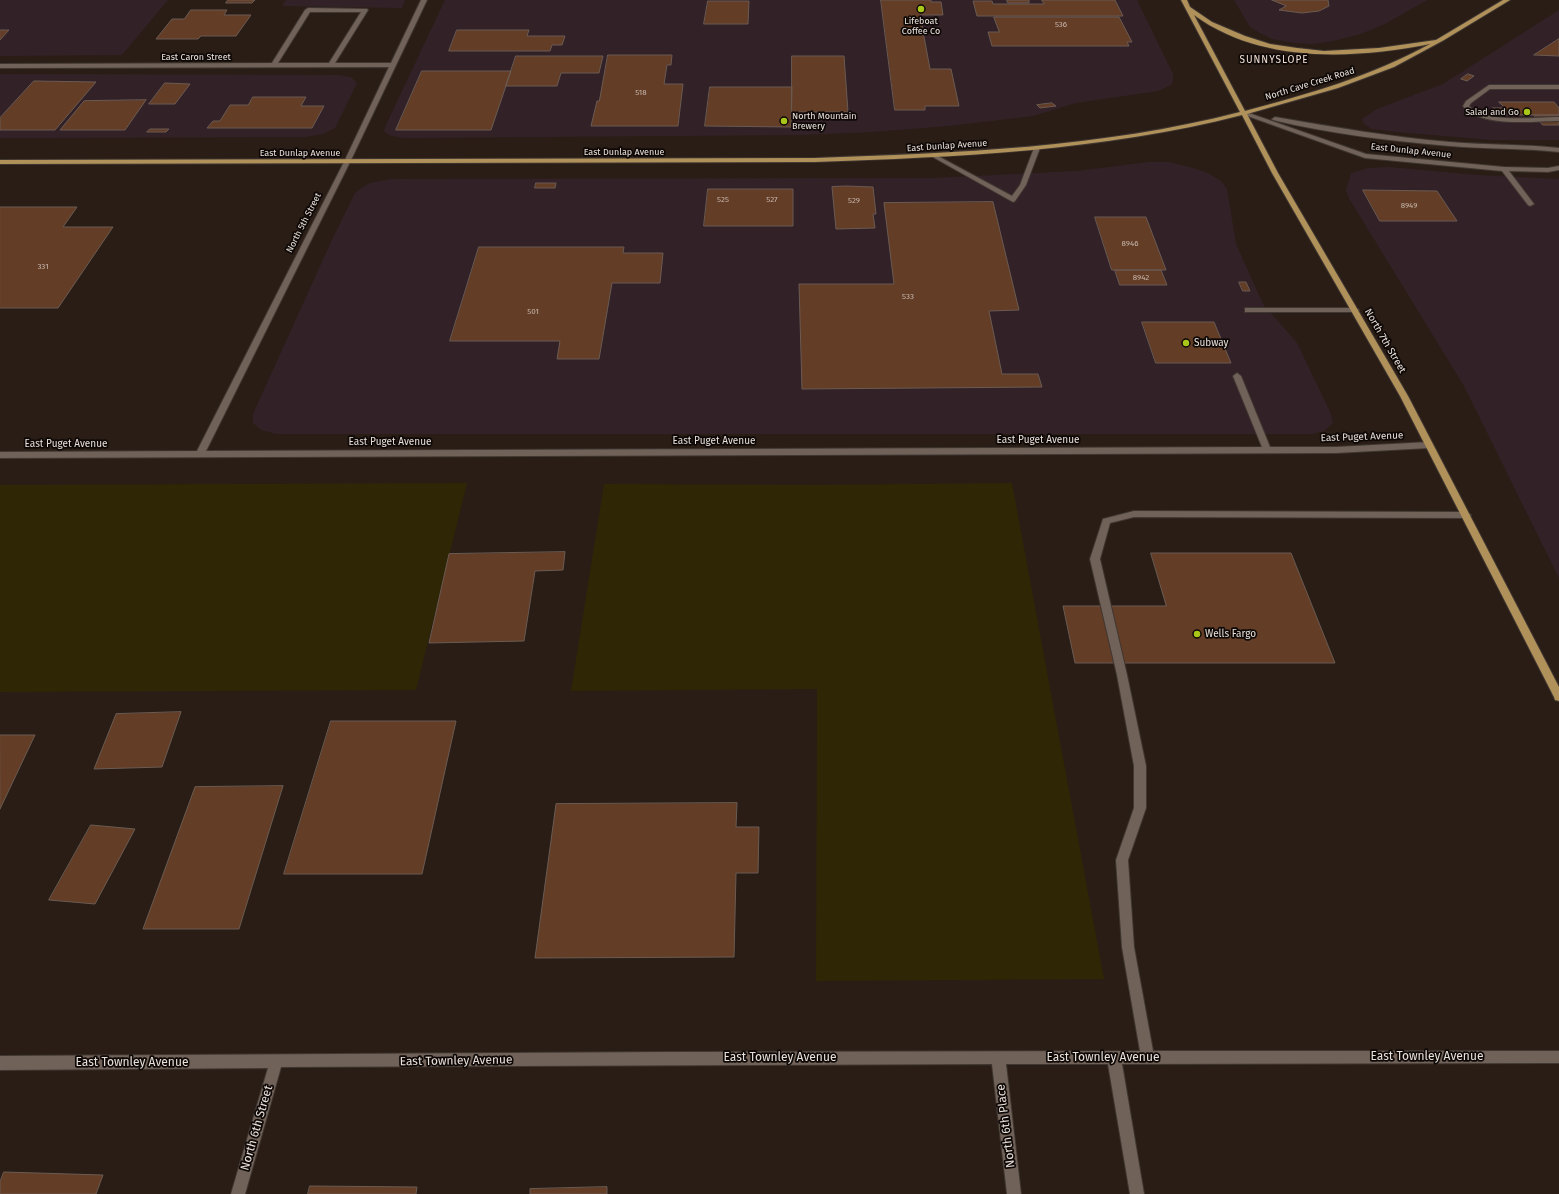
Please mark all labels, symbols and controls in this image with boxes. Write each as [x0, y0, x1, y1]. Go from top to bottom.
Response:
marker: Lifeboat Coffee Co [916, 4, 926, 14]
place label: Lifeboat Coffee Co [902, 16, 940, 37]
house number: 536 [1055, 20, 1067, 30]
street label: East Caron Street [161, 52, 231, 62]
district label: SUNNYSLOPE [1239, 54, 1309, 66]
street label: North Cave Creek Road [1264, 65, 1356, 103]
house number: 518 [635, 88, 647, 98]
place label: Salad and Go [1465, 107, 1519, 117]
marker: Salad and Go [1522, 107, 1532, 117]
place label: North Mountain Brewery [792, 111, 856, 132]
marker: North Mountain Brewery [779, 116, 789, 126]
street label: East Dunlap Avenue [906, 138, 988, 154]
street label: East Dunlap Avenue [1370, 141, 1452, 161]
street label: East Dunlap Avenue [584, 147, 664, 157]
street label: East Dunlap Avenue [260, 148, 340, 158]
street label: North 5th Street [284, 191, 324, 255]
house number: 525 [717, 195, 729, 205]
house number: 527 [766, 195, 778, 205]
house number: 529 [848, 196, 860, 206]
house number: 8949 [1401, 201, 1417, 211]
house number: 8946 [1122, 239, 1138, 249]
house number: 331 [37, 262, 49, 272]
house number: 8942 [1133, 273, 1149, 283]
house number: 533 [902, 292, 914, 302]
house number: 501 [527, 307, 539, 317]
street label: North 7th Street [1362, 307, 1408, 375]
place label: Subway [1194, 337, 1228, 349]
marker: Subway [1181, 338, 1191, 348]
street label: East Puget Avenue [1320, 430, 1404, 444]
street label: East Puget Avenue [997, 434, 1079, 446]
street label: East Puget Avenue [673, 435, 755, 447]
street label: East Puget Avenue [349, 436, 431, 448]
street label: East Puget Avenue [25, 438, 107, 450]
place label: Wells Fargo [1205, 628, 1256, 640]
marker: Wells Fargo [1192, 629, 1202, 639]
street label: East Townley Avenue [1371, 1050, 1483, 1064]
street label: East Townley Avenue [724, 1051, 836, 1065]
street label: East Townley Avenue [1047, 1051, 1159, 1065]
street label: East Townley Avenue [399, 1053, 513, 1069]
street label: East Townley Avenue [76, 1056, 188, 1070]
street label: North 6th Place [994, 1083, 1018, 1169]
street label: North 6th Street [238, 1084, 276, 1172]

